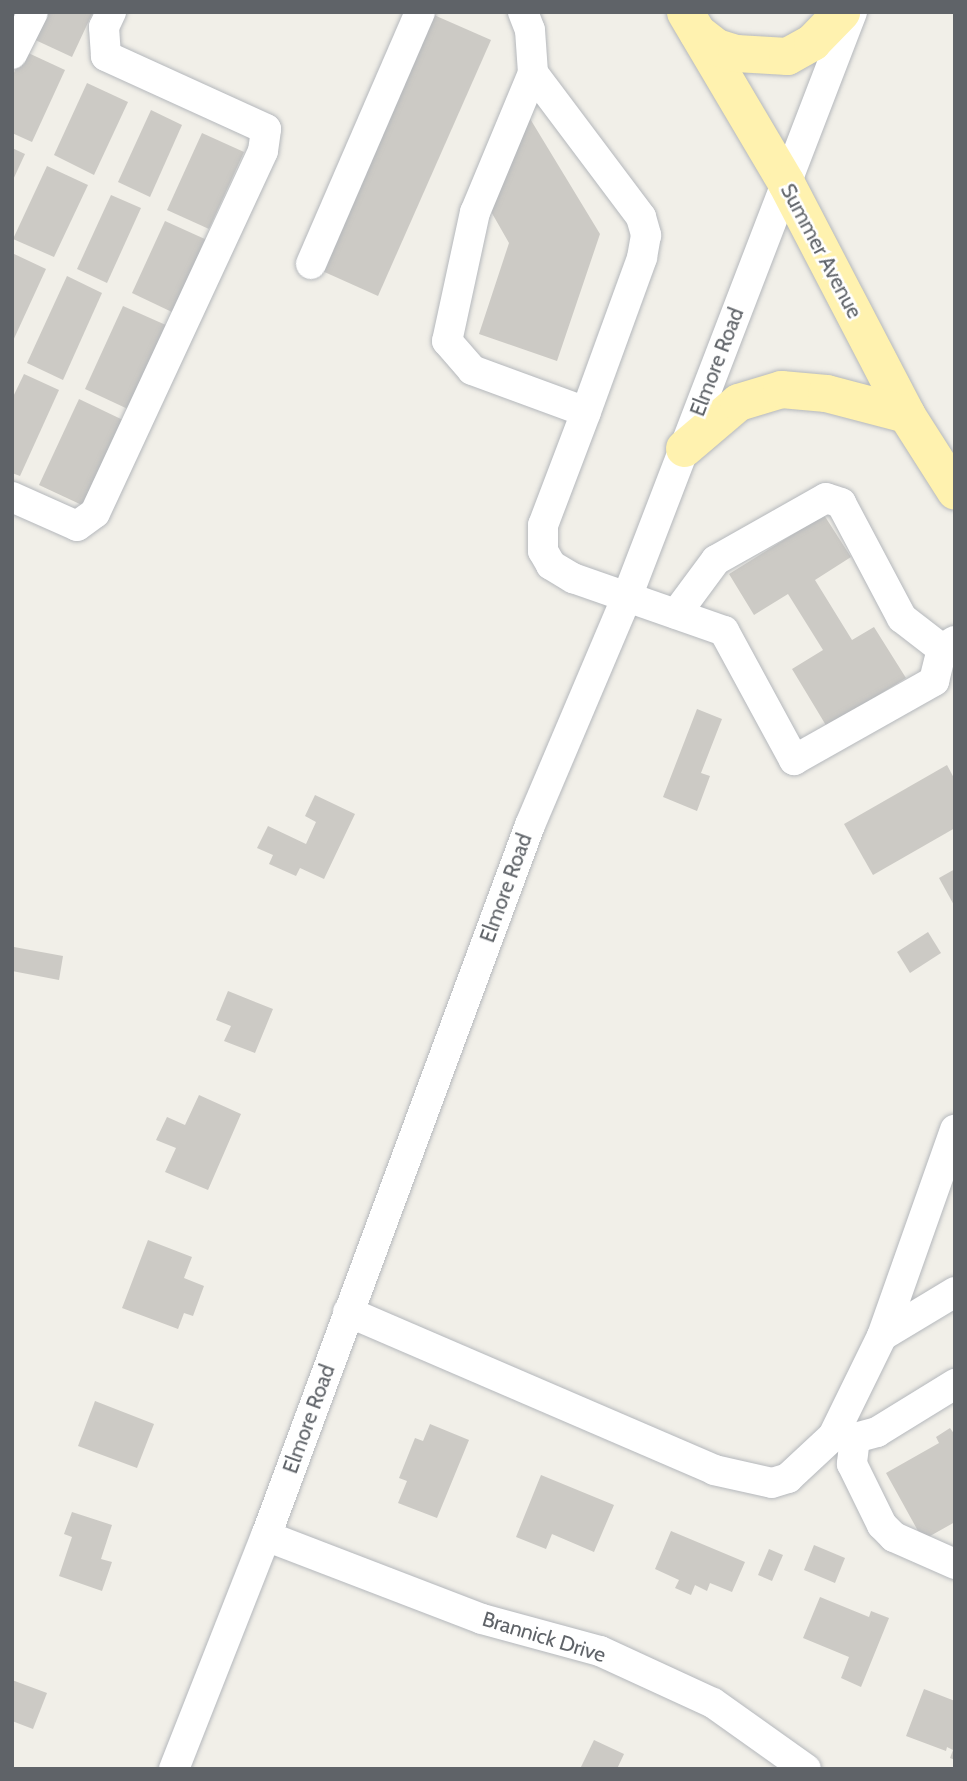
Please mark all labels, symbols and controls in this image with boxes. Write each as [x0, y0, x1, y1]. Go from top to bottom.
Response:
street label: Summer Avenue [775, 179, 867, 323]
street label: Elmore Road [685, 304, 749, 420]
street label: Elmore Road [475, 830, 537, 946]
street label: Elmore Road [278, 1361, 340, 1477]
street label: Brannick Drive [479, 1606, 609, 1668]

